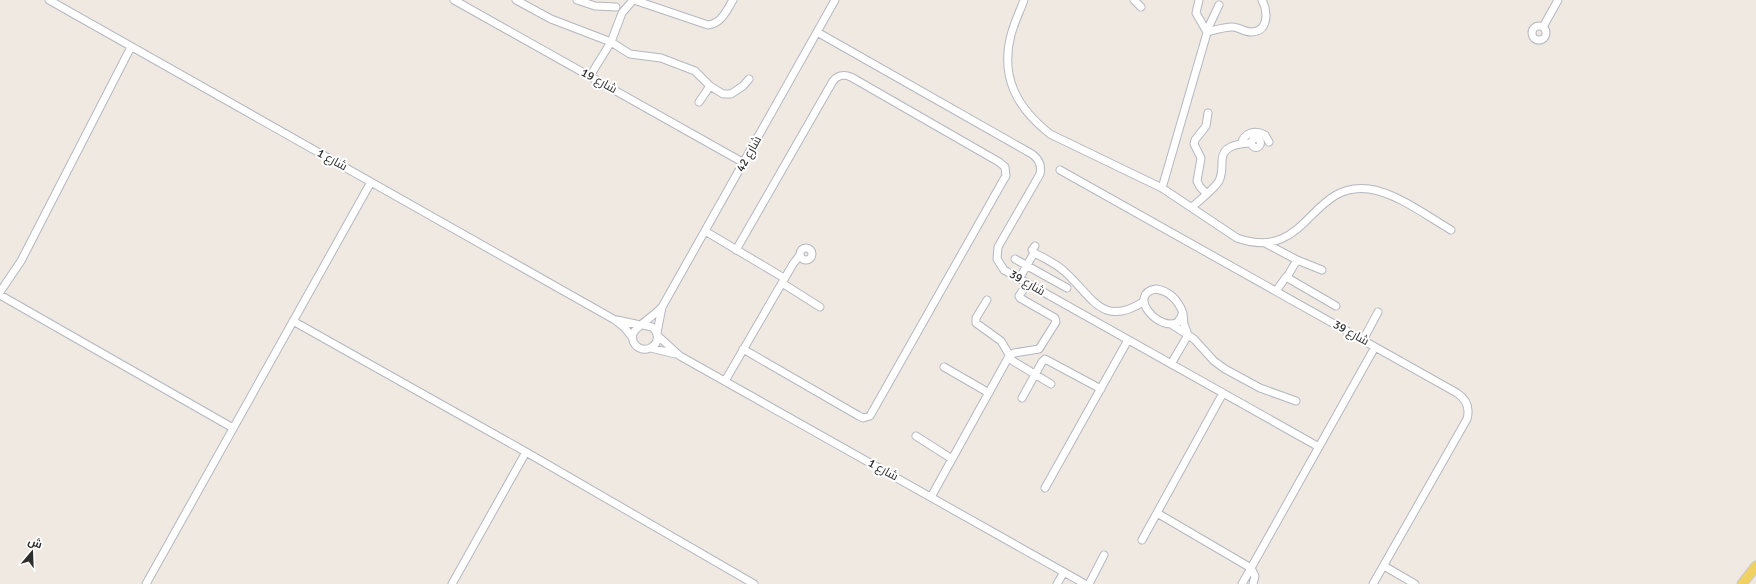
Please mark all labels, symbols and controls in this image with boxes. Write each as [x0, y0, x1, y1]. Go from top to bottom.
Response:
street label: شارع 19 [578, 65, 620, 97]
street label: شارع 42 [733, 133, 765, 175]
street label: شارع 1 [314, 146, 350, 174]
street label: شارع 39 [1006, 267, 1048, 299]
street label: شارع 39 [1330, 317, 1372, 349]
street label: شارع 1 [865, 456, 901, 484]
north arrow [12, 532, 52, 572]
text: ش [26, 535, 44, 551]

